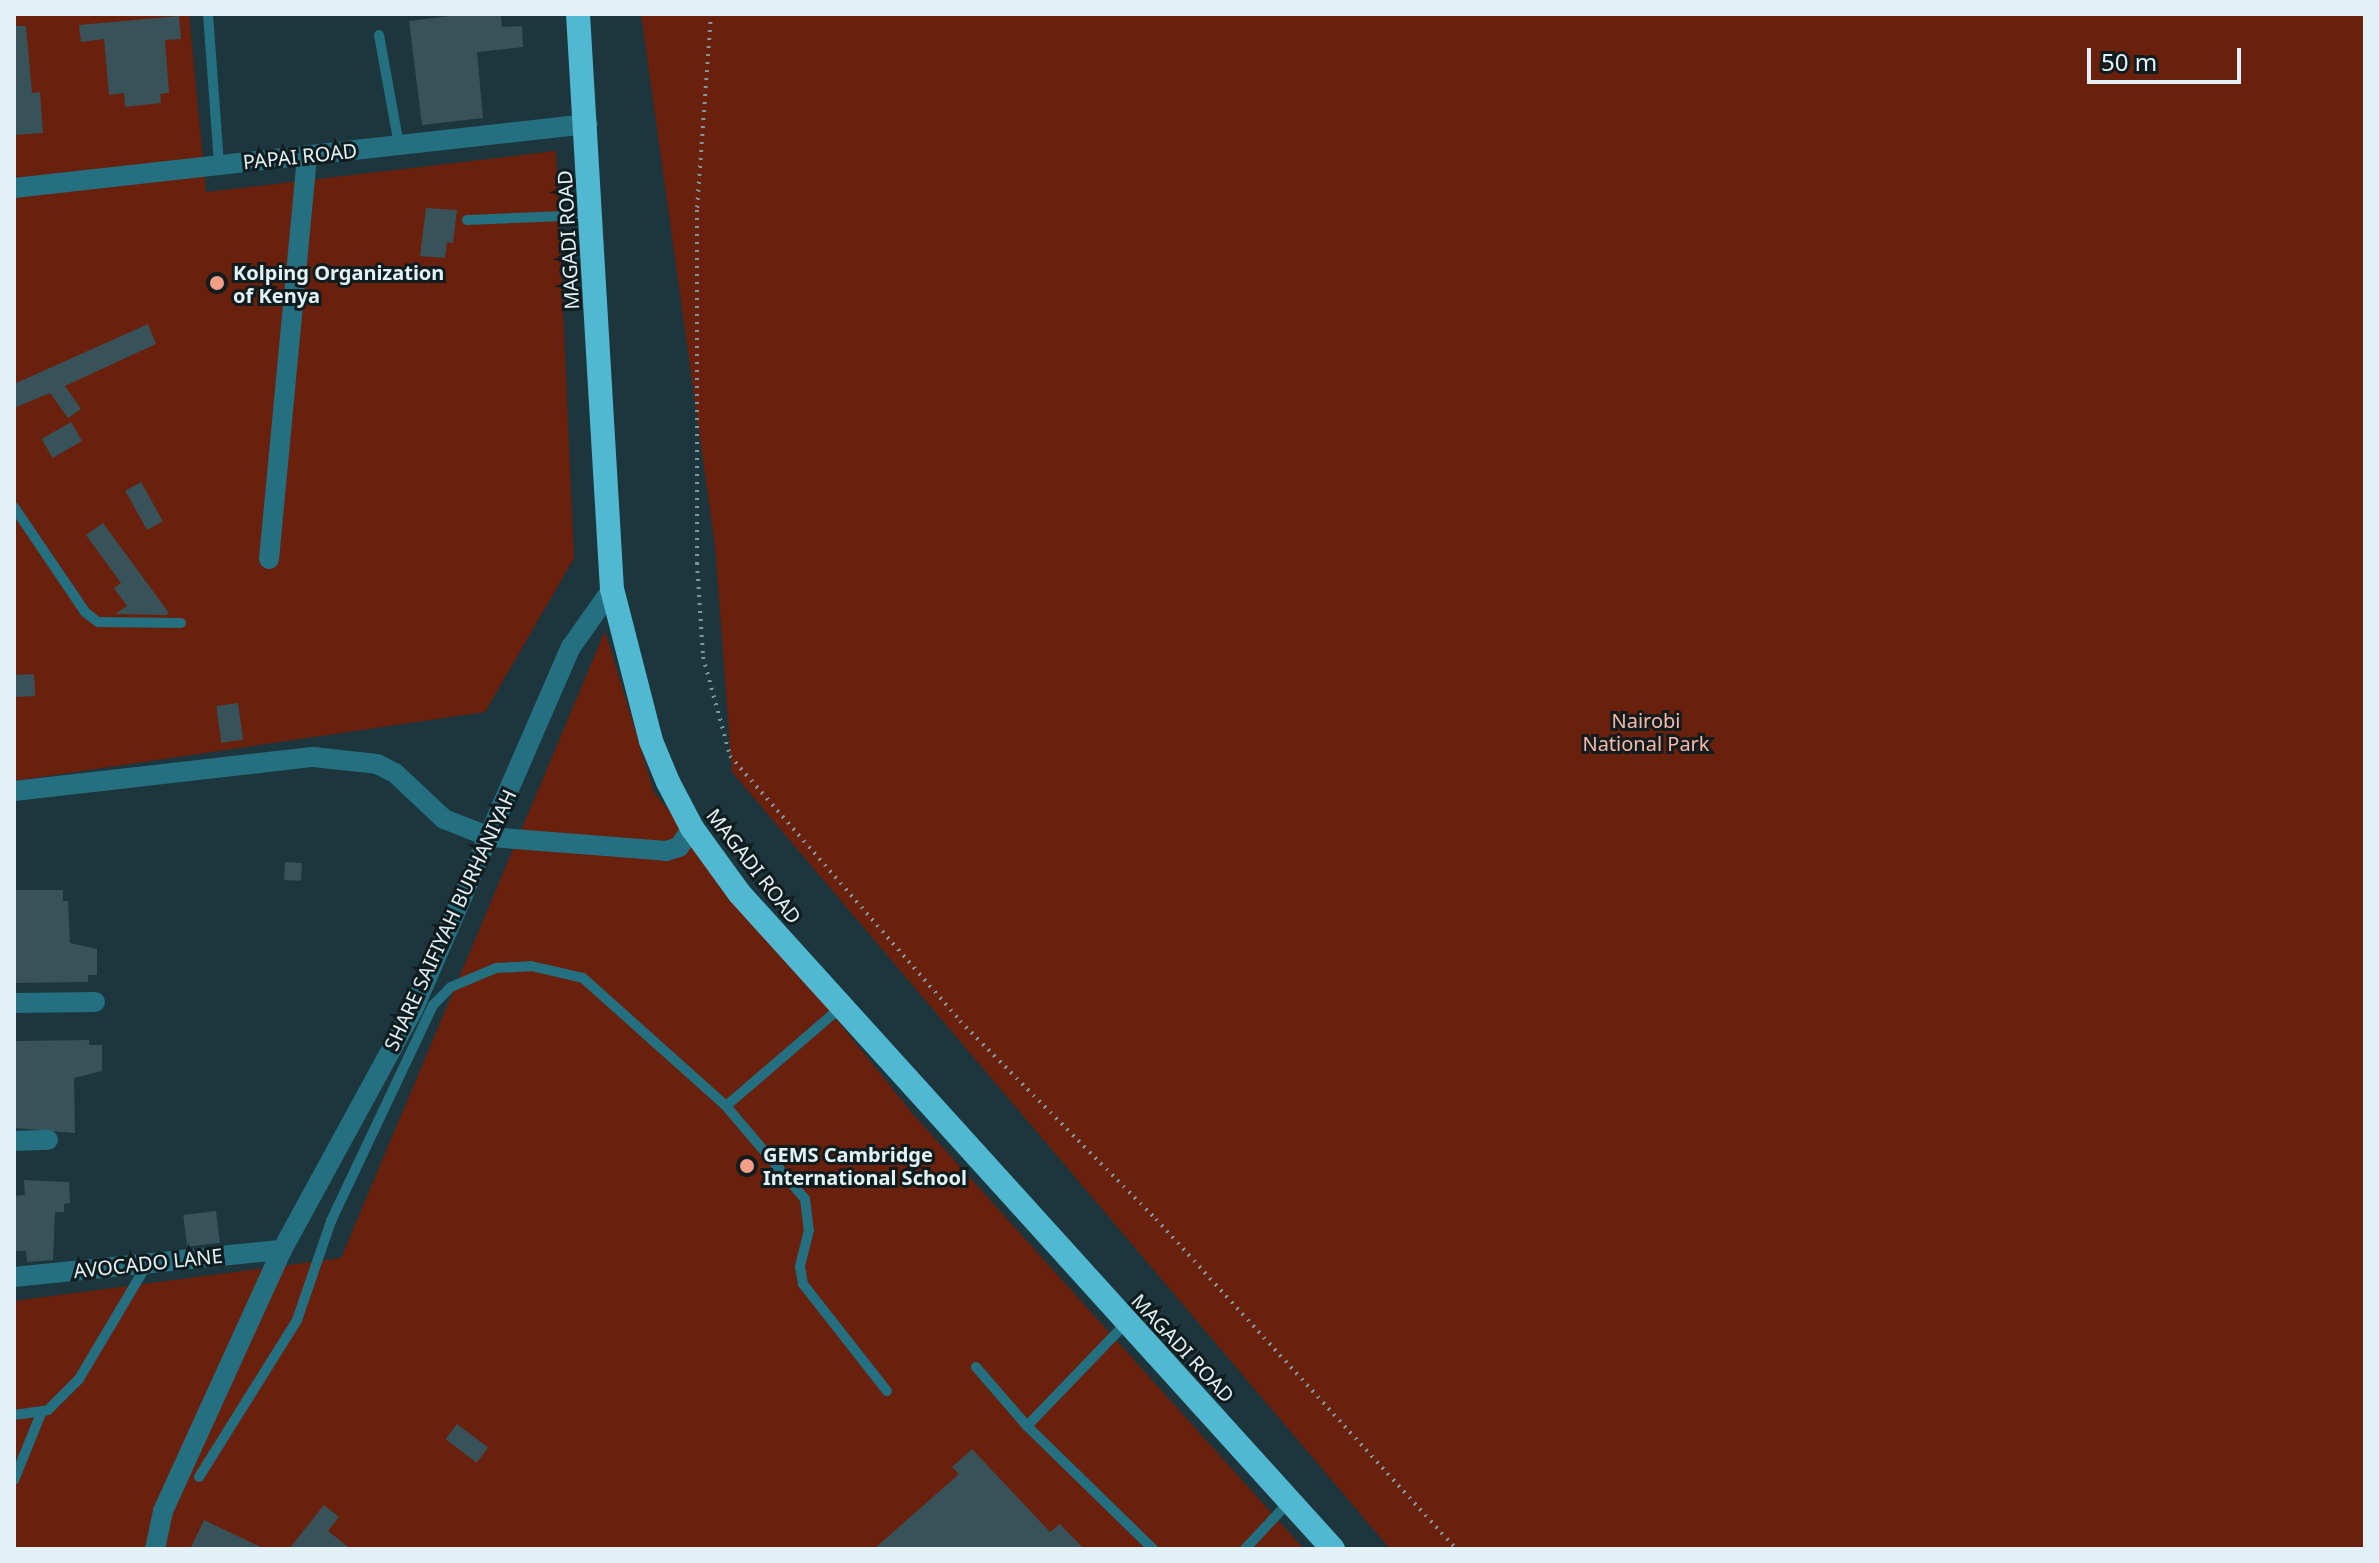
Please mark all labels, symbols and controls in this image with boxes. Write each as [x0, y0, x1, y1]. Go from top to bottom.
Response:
scale bar [2091, 32, 2245, 82]
text: 50 m [2101, 45, 2157, 78]
street label: PAPAI ROAD [242, 138, 358, 174]
street label: MAGADI ROAD [552, 170, 584, 310]
place label: Kolping Organization of Kenya [233, 260, 444, 307]
marker: Kolping Organization of Kenya [208, 274, 226, 292]
park label: Nairobi National Park [1582, 709, 1710, 756]
street label: SHARE SAIFIYAH BURHANIYAH [379, 786, 521, 1054]
street label: MAGADI ROAD [702, 804, 806, 928]
place label: GEMS Cambridge International School [763, 1142, 967, 1189]
marker: GEMS Cambridge International School [738, 1157, 756, 1175]
street label: AVOCADO LANE [72, 1243, 224, 1283]
street label: MAGADI ROAD [1127, 1289, 1239, 1407]

